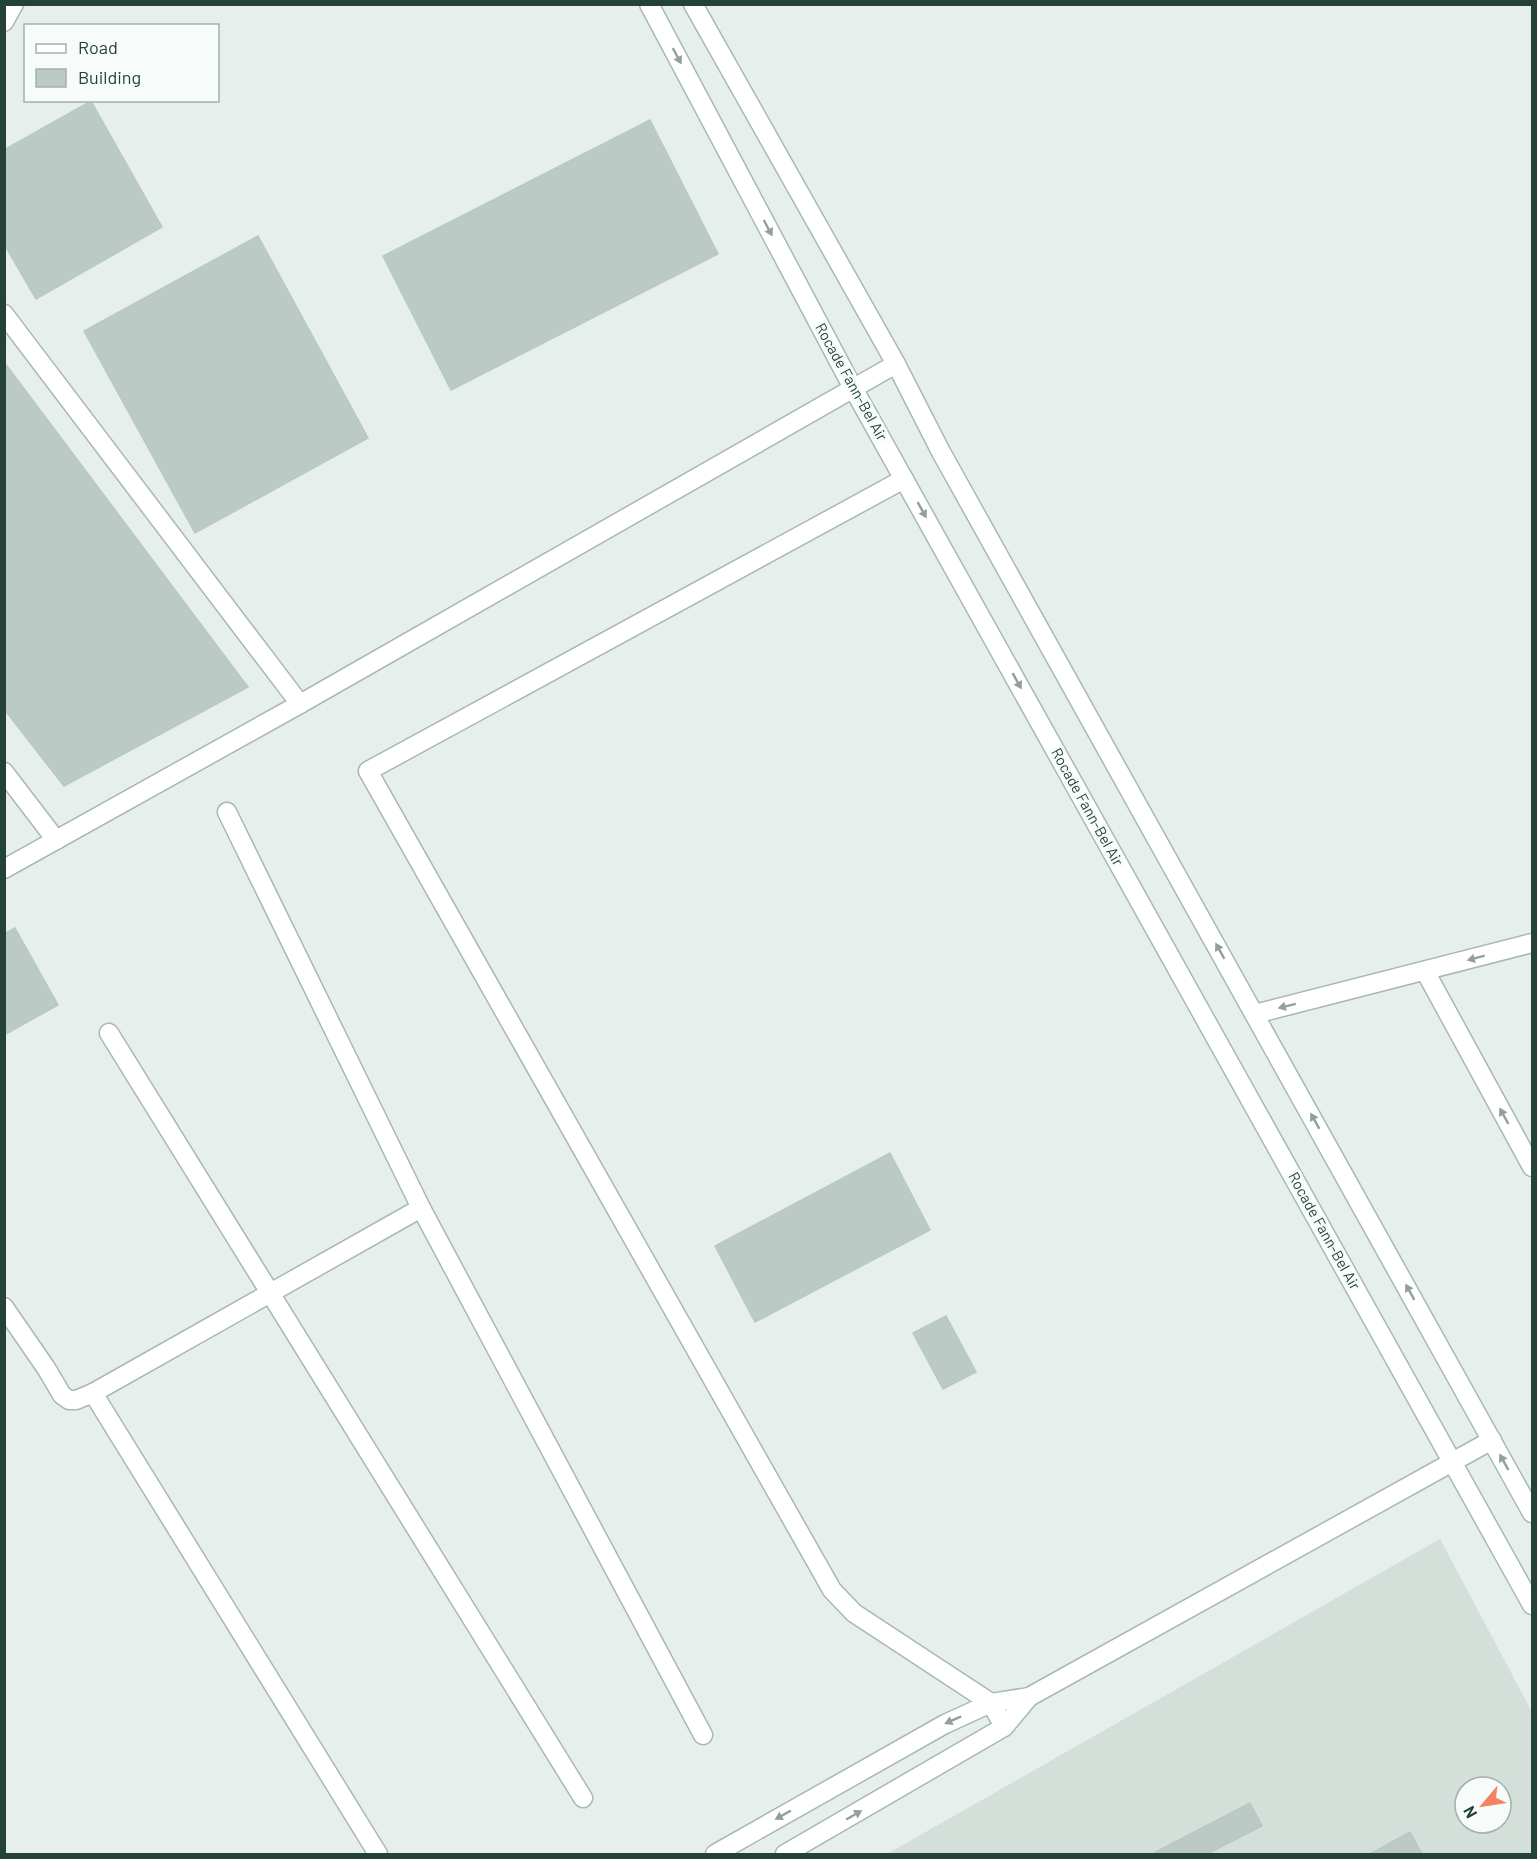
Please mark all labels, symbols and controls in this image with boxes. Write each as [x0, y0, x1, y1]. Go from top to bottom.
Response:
legend [24, 24, 219, 102]
text: Road [78, 36, 118, 58]
one-way arrow [672, 48, 682, 65]
text: Building [78, 66, 141, 88]
one-way arrow [763, 220, 773, 237]
street label: Rocade Fann-Bel Air [812, 319, 892, 444]
one-way arrow [916, 502, 927, 518]
one-way arrow [1012, 672, 1022, 689]
street label: Rocade Fann-Bel Air [1048, 744, 1128, 869]
one-way arrow [1215, 942, 1225, 959]
one-way arrow [1467, 954, 1485, 963]
one-way arrow [1278, 1002, 1296, 1012]
one-way arrow [1499, 1107, 1509, 1124]
one-way arrow [1310, 1113, 1320, 1130]
street label: Rocade Fann-Bel Air [1285, 1168, 1365, 1293]
one-way arrow [1404, 1284, 1415, 1300]
one-way arrow [1499, 1453, 1509, 1470]
one-way arrow [944, 1715, 962, 1725]
north arrow [1453, 1775, 1513, 1835]
text: N [1459, 1803, 1480, 1822]
one-way arrow [774, 1810, 791, 1820]
one-way arrow [846, 1810, 863, 1820]

